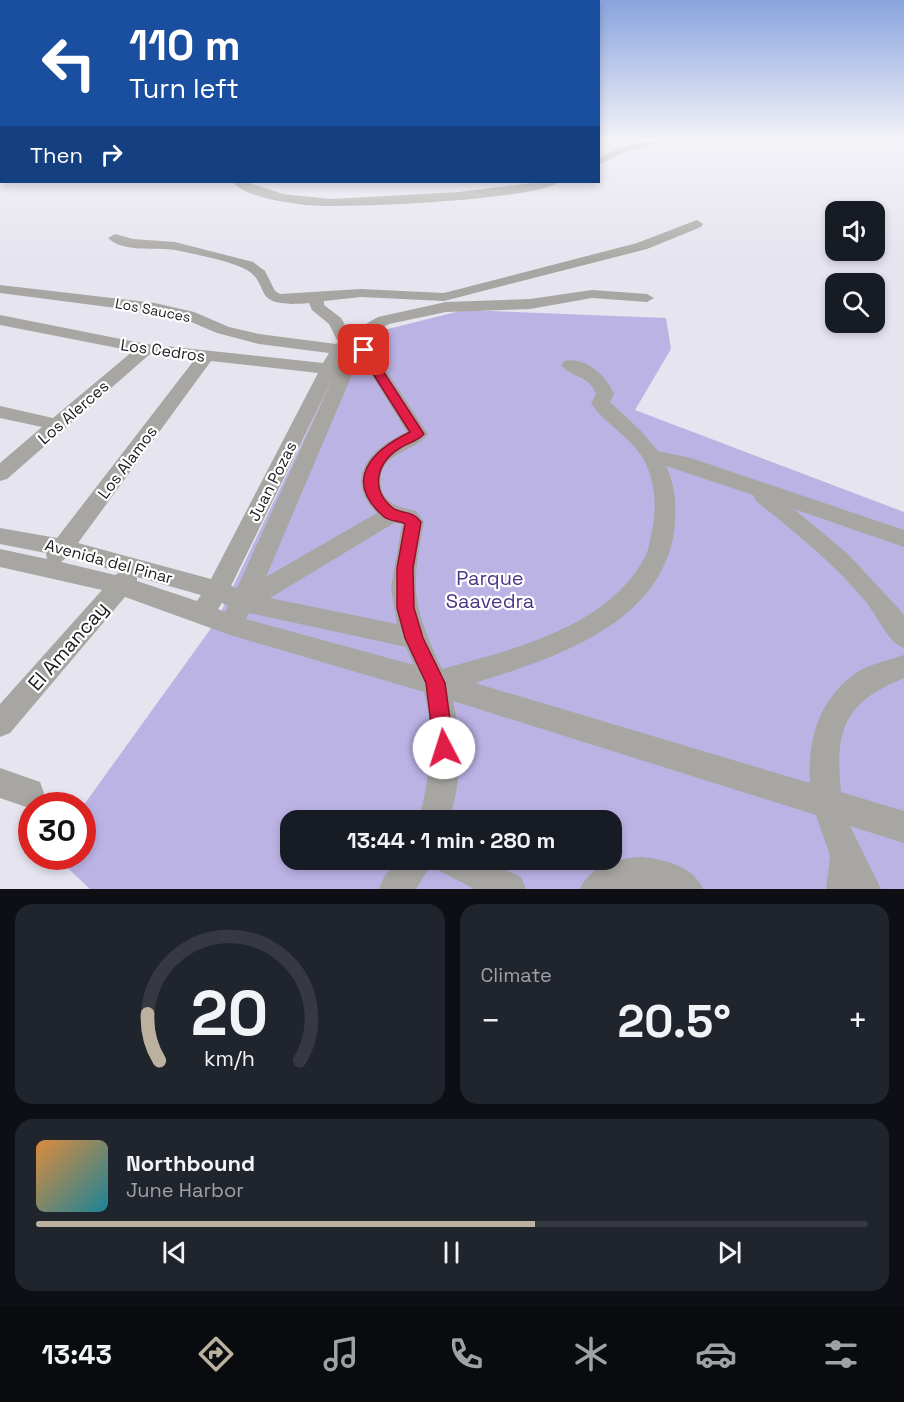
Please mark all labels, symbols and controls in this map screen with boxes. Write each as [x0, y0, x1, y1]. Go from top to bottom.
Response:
text: 110 m [129, 19, 241, 72]
icon: left [30, 24, 108, 102]
text: Turn left [129, 71, 239, 106]
icon: right [95, 138, 128, 171]
text: Then [30, 141, 83, 169]
map controls [825, 201, 885, 333]
button: sound [825, 201, 885, 261]
button: search [825, 273, 885, 333]
street label: Los Sauces [114, 294, 192, 326]
pin [338, 324, 389, 375]
icon: arrive [347, 333, 380, 366]
street label: Los Cedros [119, 334, 207, 367]
street label: Los Alerces [33, 376, 113, 449]
street label: Los Alamos [93, 422, 162, 503]
street label: Juan Pozas [243, 438, 302, 525]
street label: Avenida del Pinar [43, 534, 175, 589]
park label: Parque Saavedra [446, 565, 534, 614]
street label: El Amancay [22, 596, 114, 696]
position arrow [412, 716, 476, 780]
speed limit sign: 30 [18, 792, 96, 870]
text: 13:44 · 1 min · 280 m [347, 826, 555, 854]
text: Climate [481, 962, 552, 988]
text: 20 [191, 974, 268, 1053]
text: 20.5° [618, 993, 731, 1050]
text: − [481, 1000, 501, 1042]
text: + [848, 1000, 868, 1042]
text: km/h [204, 1045, 255, 1072]
text: Northbound [126, 1149, 255, 1177]
text: June Harbor [126, 1177, 244, 1203]
icon: previous [158, 1236, 191, 1269]
icon: pause [435, 1236, 468, 1269]
icon: next [713, 1236, 746, 1269]
icon: directions [195, 1333, 237, 1375]
icon: music [320, 1333, 362, 1375]
icon: phone [445, 1333, 487, 1375]
icon: climate [570, 1333, 612, 1375]
icon: car [695, 1333, 737, 1375]
icon: filters [820, 1333, 862, 1375]
text: 13:43 [42, 1337, 112, 1372]

